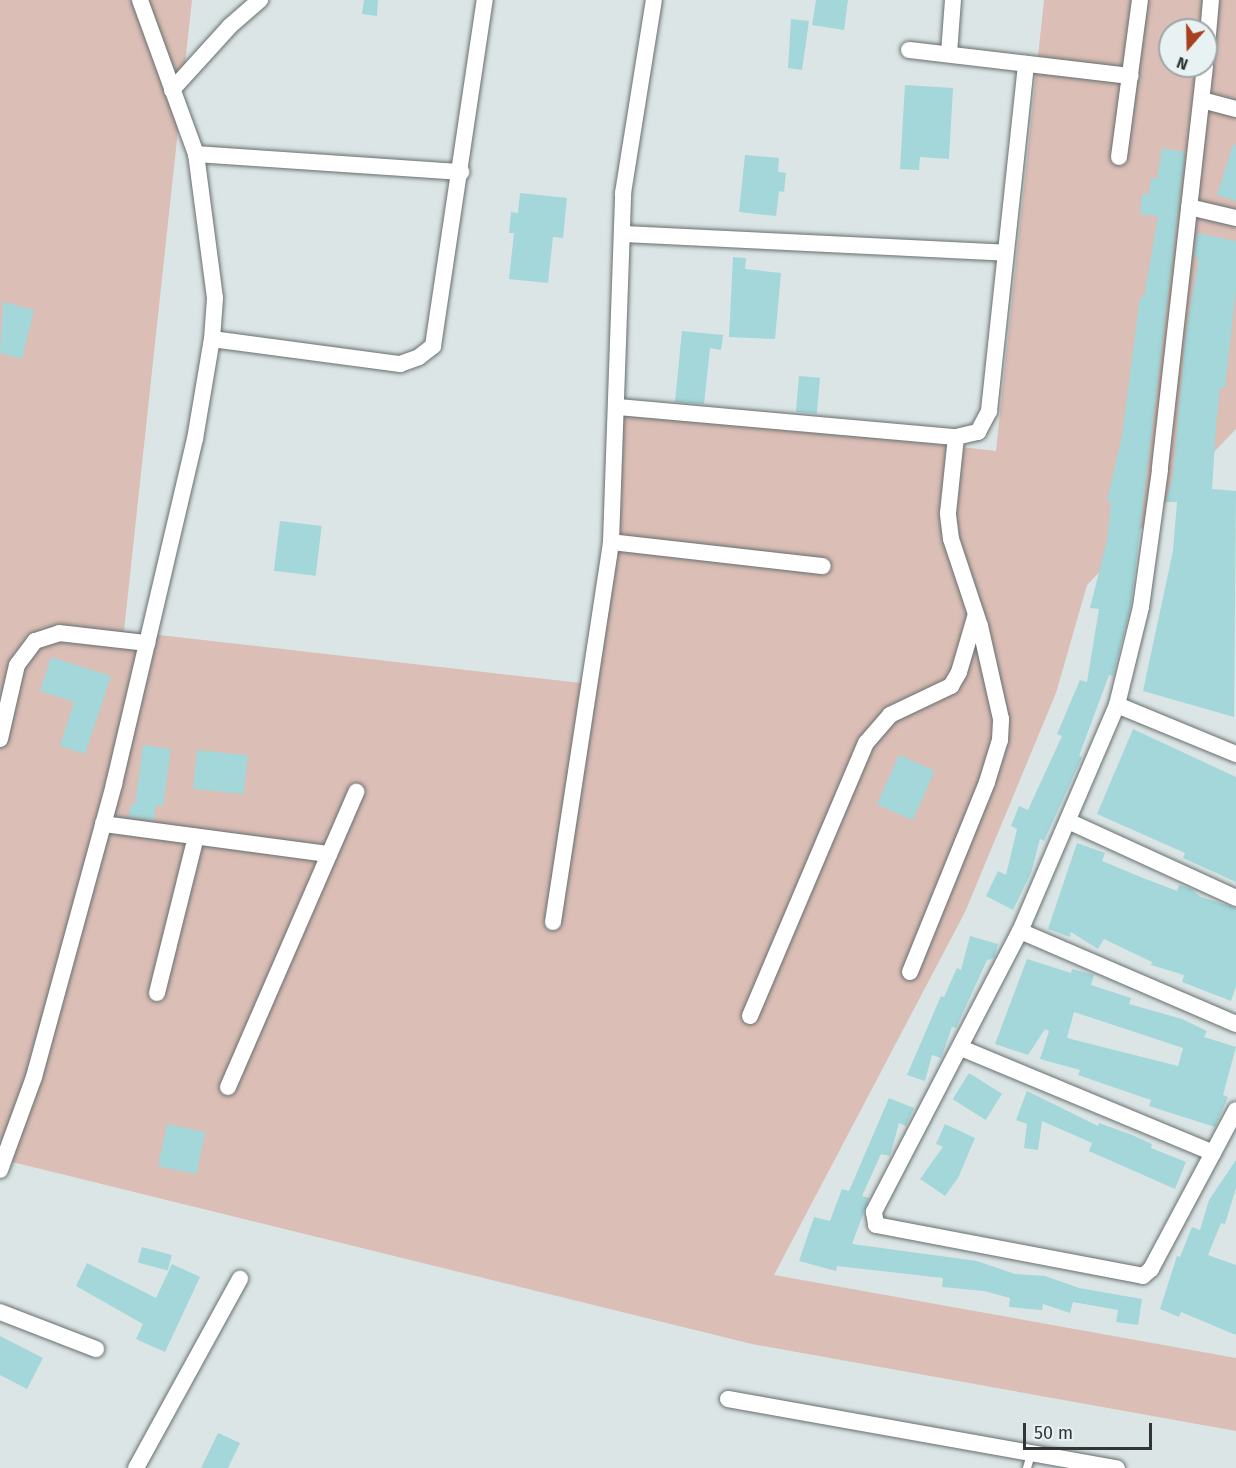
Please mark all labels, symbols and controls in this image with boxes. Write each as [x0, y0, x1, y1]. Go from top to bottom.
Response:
north arrow [1158, 18, 1218, 78]
text: N [1174, 53, 1191, 74]
scale bar [1026, 1411, 1155, 1449]
text: 50 m [1034, 1422, 1073, 1444]

